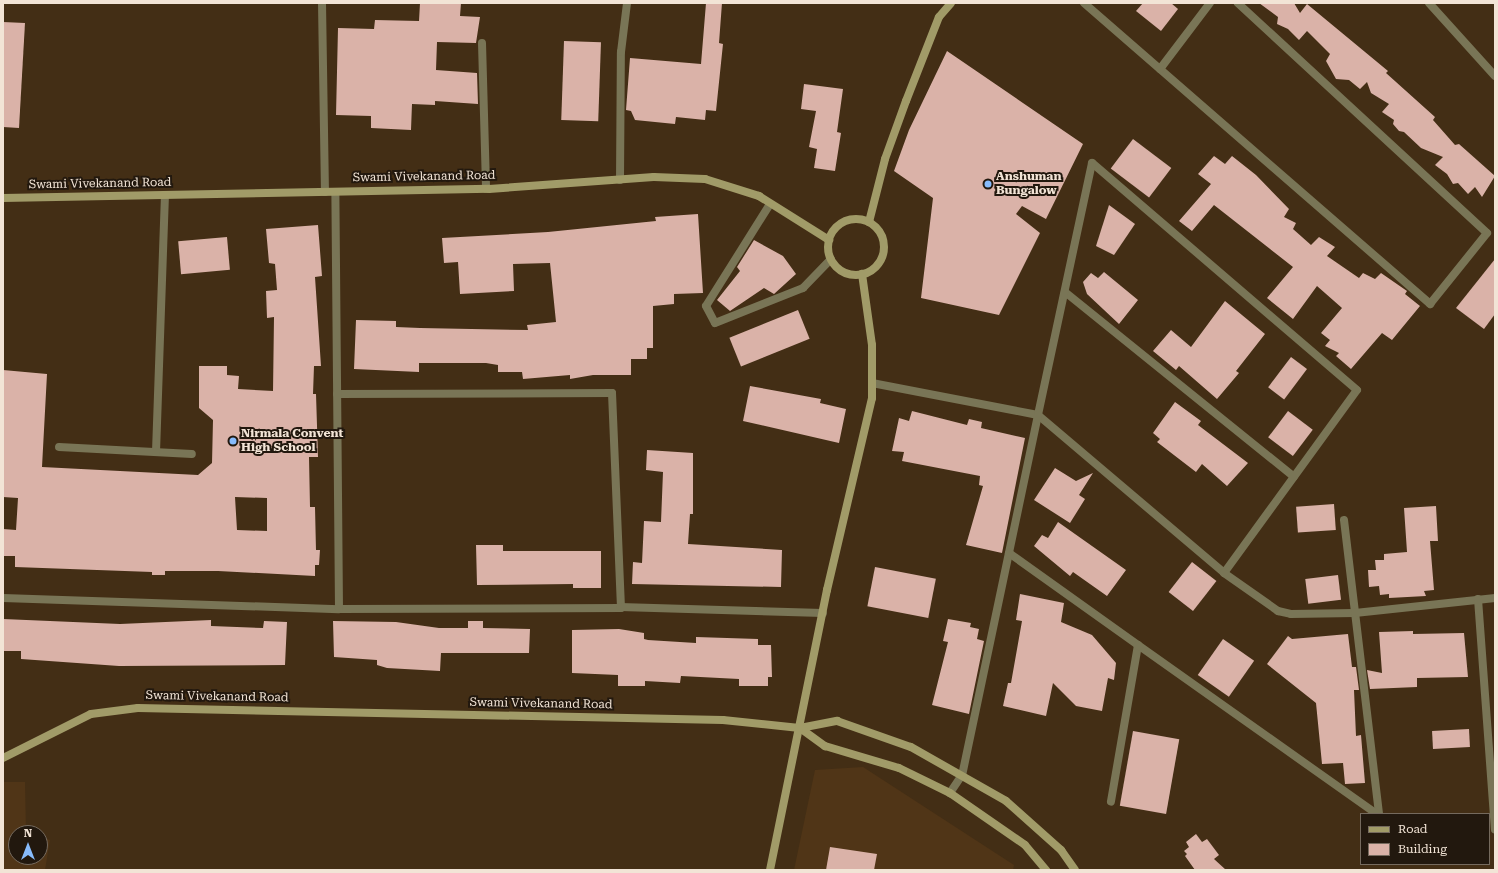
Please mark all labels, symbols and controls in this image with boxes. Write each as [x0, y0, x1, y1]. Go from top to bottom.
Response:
street label: Swami Vivekanand Road [352, 169, 496, 185]
place label: Anshuman Bungalow [996, 170, 1061, 198]
street label: Swami Vivekanand Road [28, 176, 172, 192]
marker: Anshuman Bungalow [983, 179, 993, 189]
place label: Nirmala Convent High School [241, 427, 343, 455]
marker: Nirmala Convent High School [228, 436, 238, 446]
street label: Swami Vivekanand Road [145, 689, 289, 705]
street label: Swami Vivekanand Road [469, 696, 613, 712]
legend [1360, 813, 1490, 865]
text: Road [1398, 822, 1427, 836]
north arrow [8, 825, 48, 865]
text: N [24, 827, 32, 840]
text: Building [1398, 842, 1447, 856]

